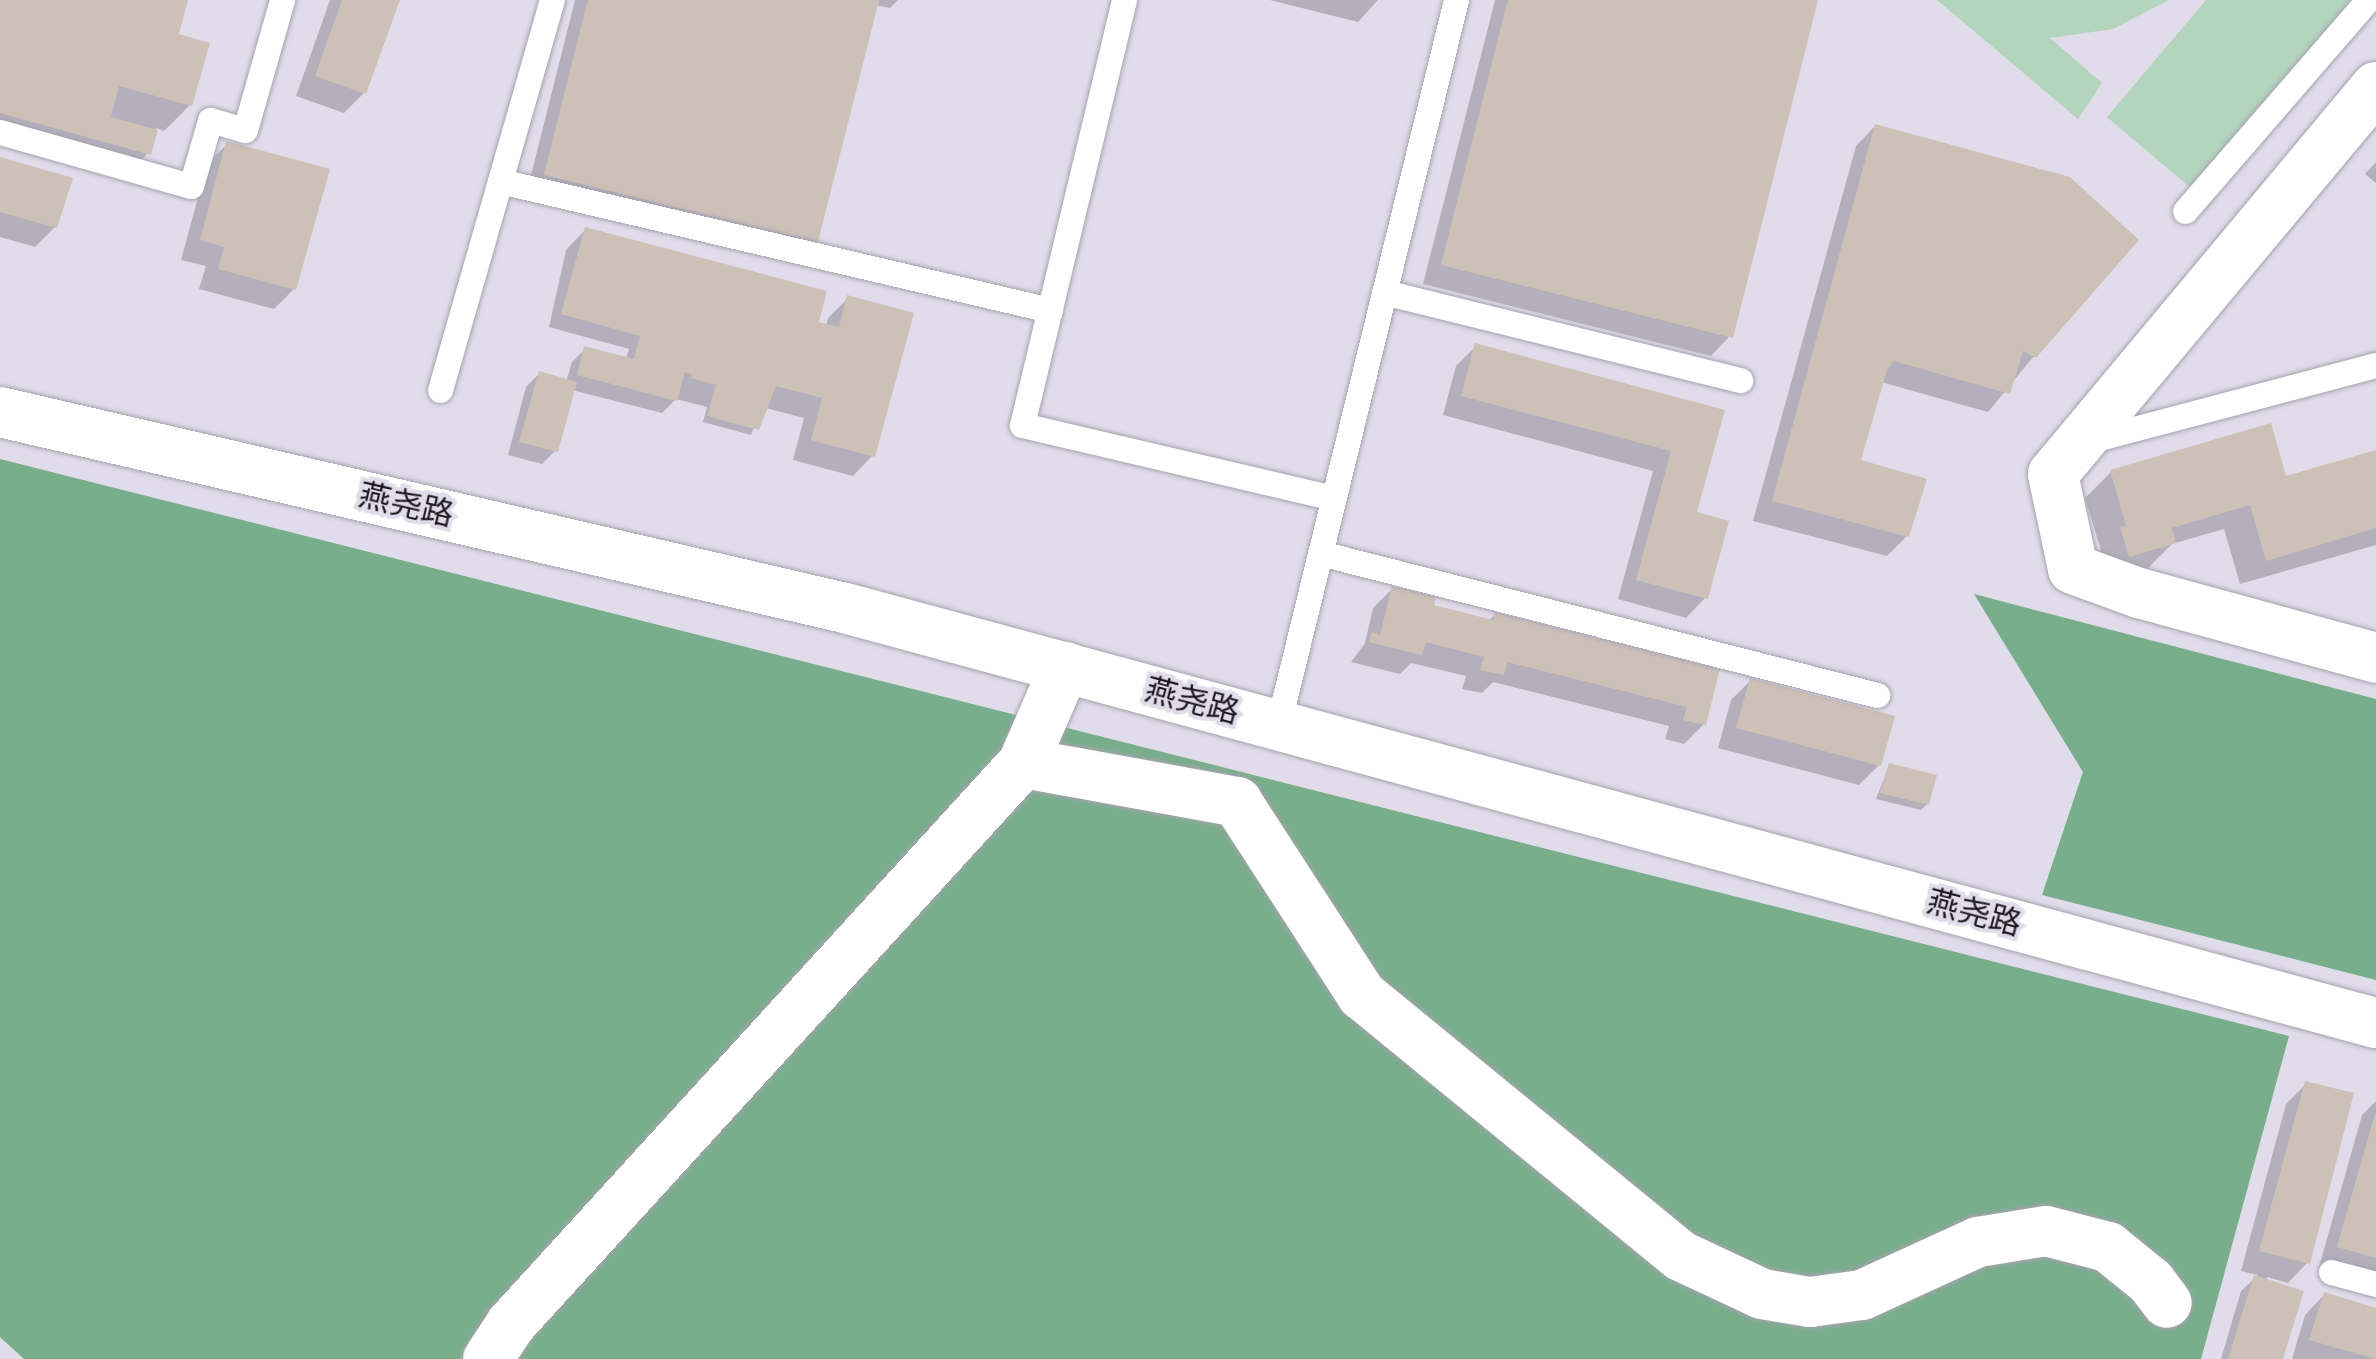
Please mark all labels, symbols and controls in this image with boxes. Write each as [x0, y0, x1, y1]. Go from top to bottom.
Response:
street label: 燕尧路 [355, 476, 457, 536]
street label: 燕尧路 [1141, 671, 1243, 733]
street label: 燕尧路 [1923, 883, 2025, 945]

